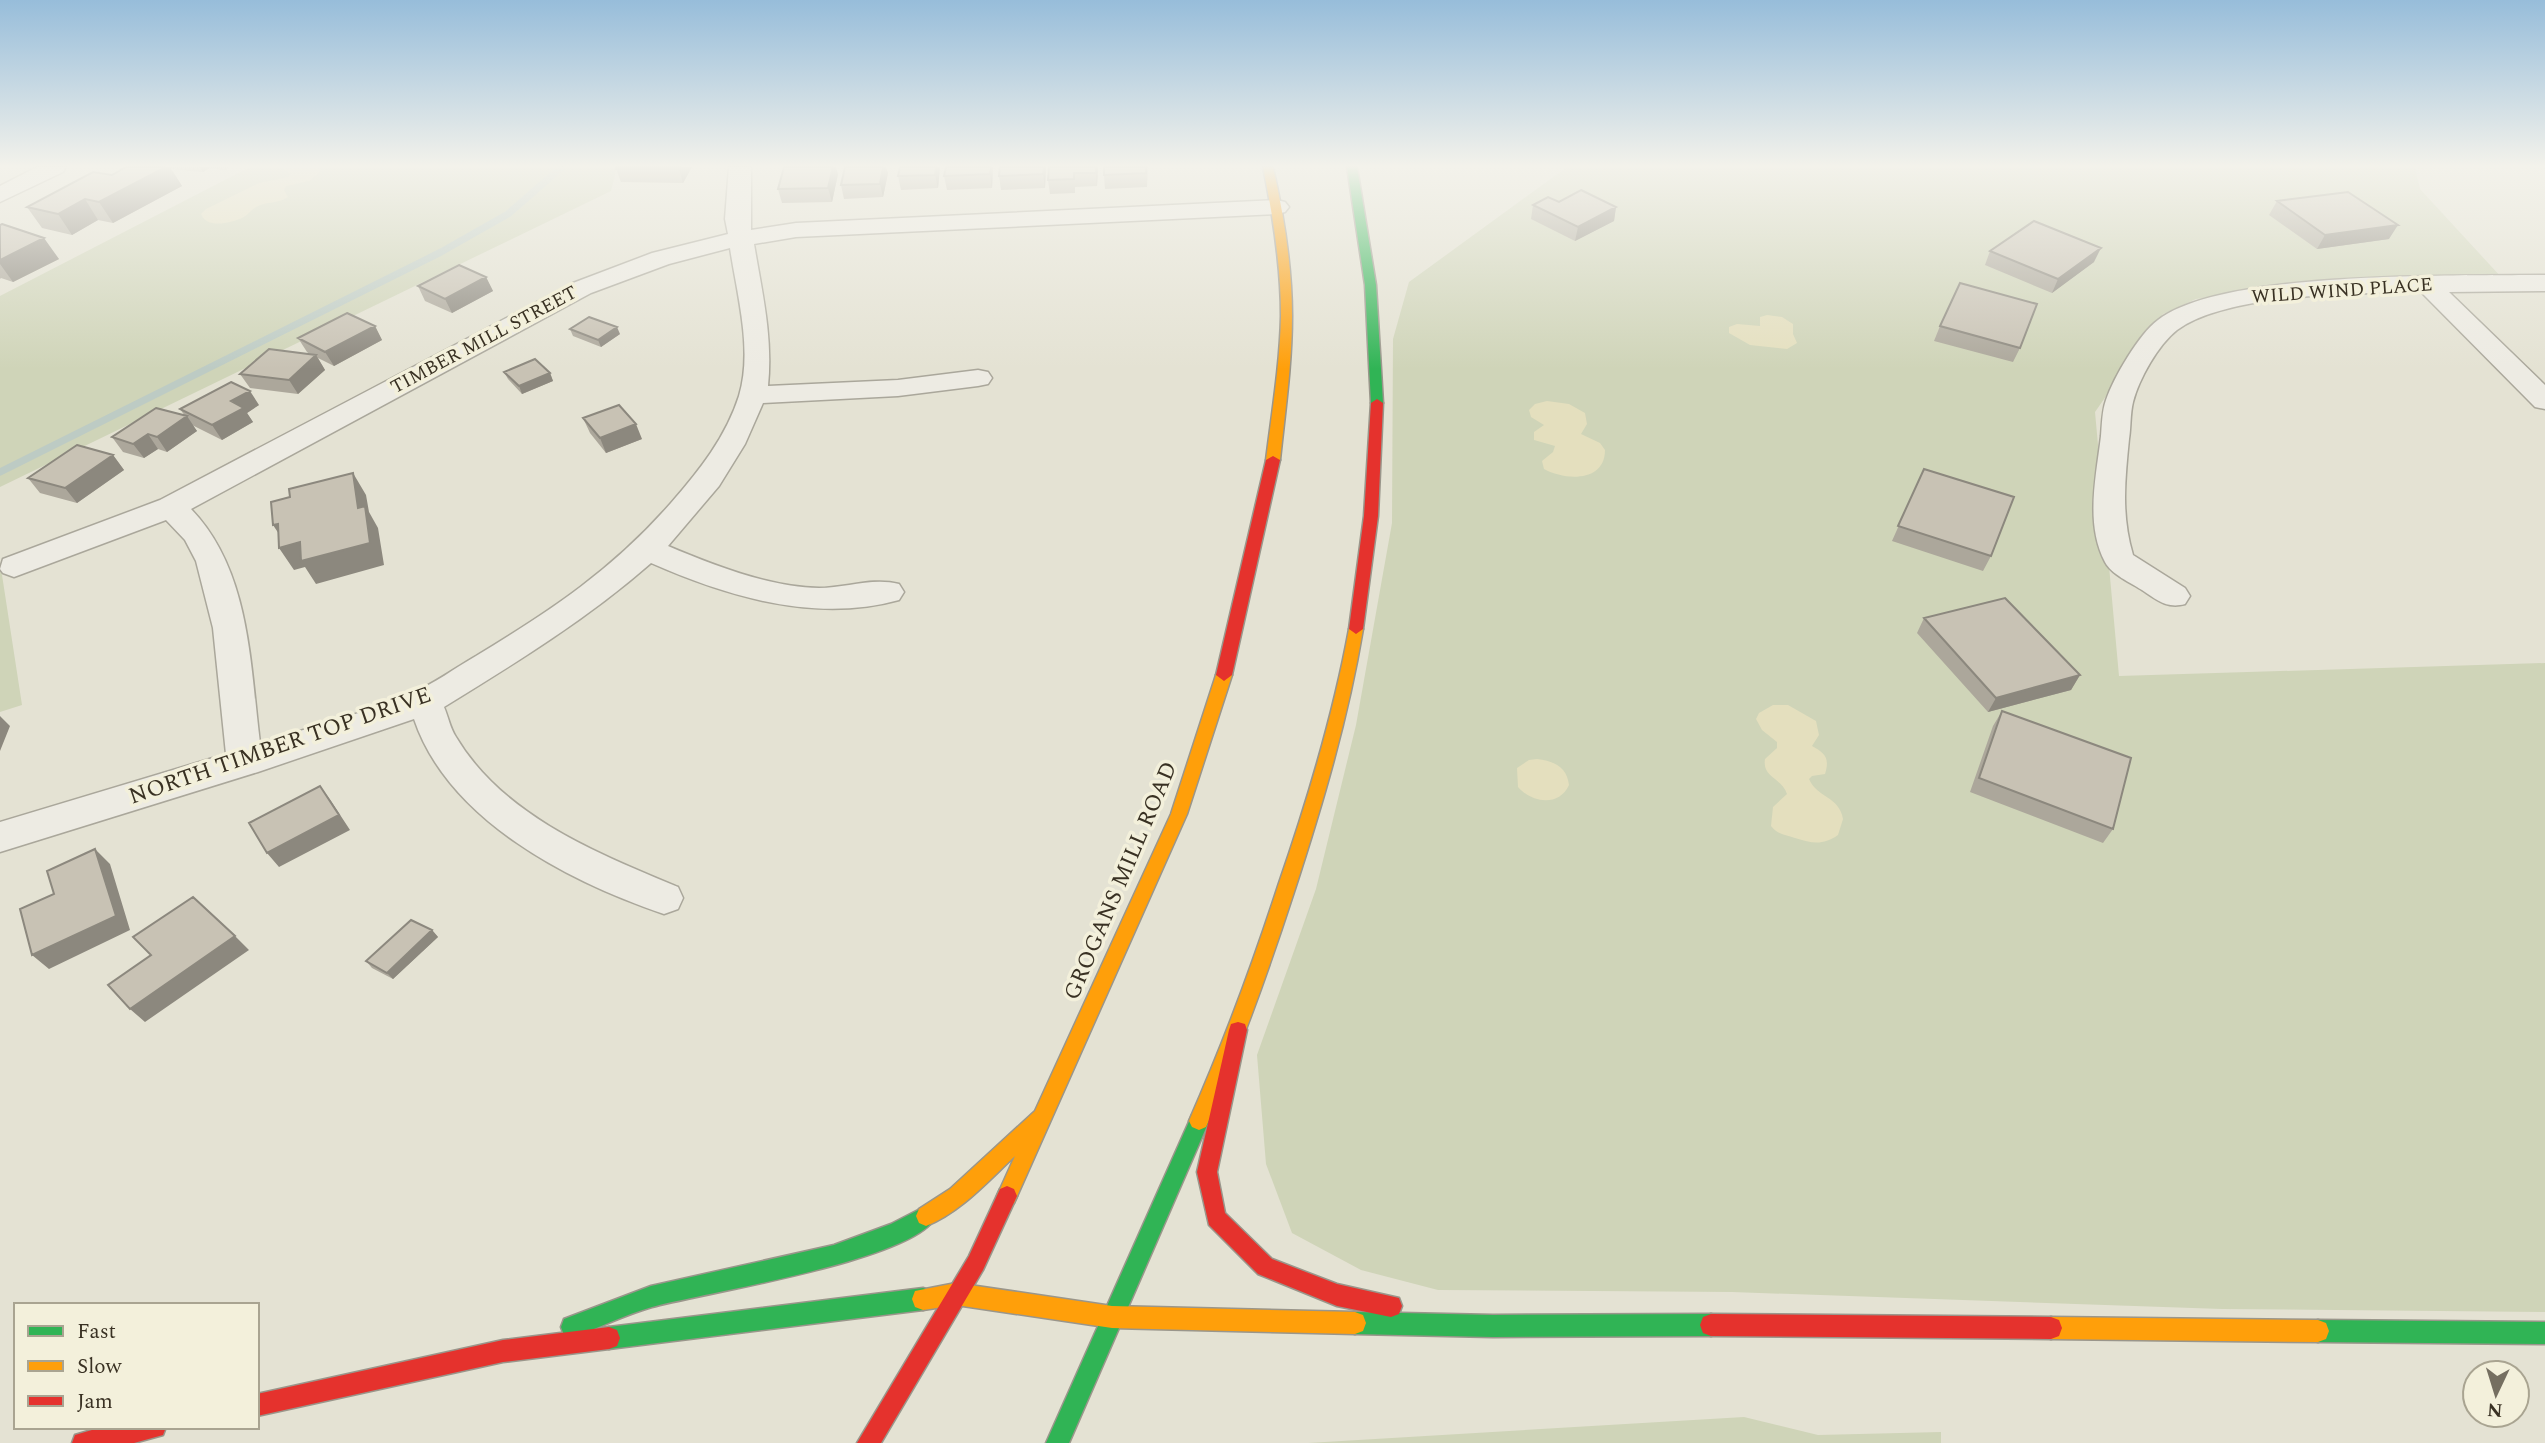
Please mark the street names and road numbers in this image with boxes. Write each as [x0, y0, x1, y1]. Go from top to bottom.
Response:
street label: WILD WIND PLACE [2250, 270, 2434, 312]
street label: TIMBER MILL STREET [385, 278, 583, 402]
street label: NORTH TIMBER TOP DRIVE [124, 678, 436, 814]
street label: GROGANS MILL ROAD [1055, 756, 1187, 1006]

